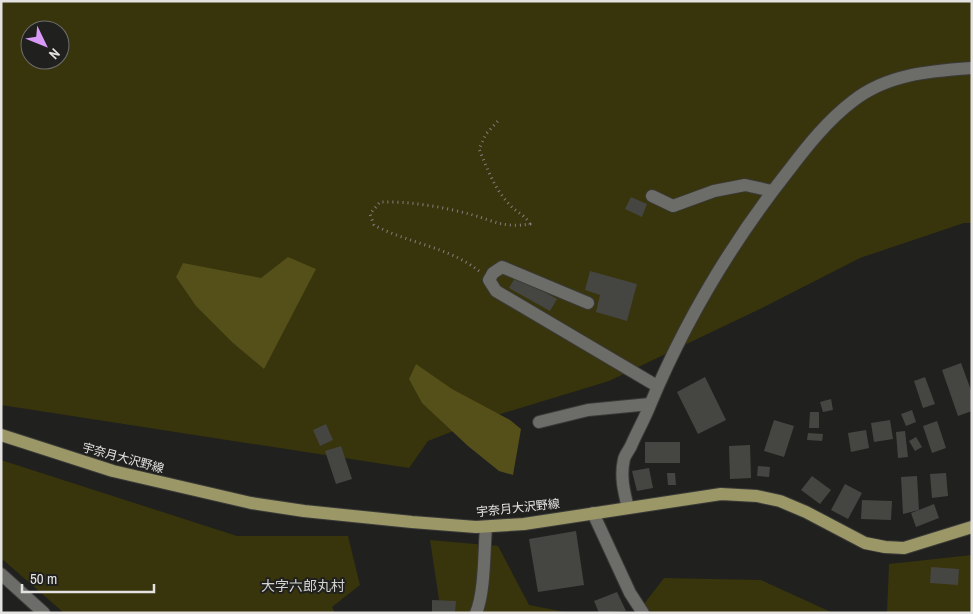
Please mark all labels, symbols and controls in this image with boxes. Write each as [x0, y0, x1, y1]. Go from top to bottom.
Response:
north arrow [20, 20, 70, 70]
text: N [45, 45, 64, 63]
street label: 宇奈月大沢野線 [80, 439, 166, 477]
street label: 宇奈月大沢野線 [475, 496, 561, 520]
scale bar [22, 562, 155, 594]
text: 50 m [30, 568, 57, 589]
district label: 大字六郎丸村 [261, 577, 345, 595]

